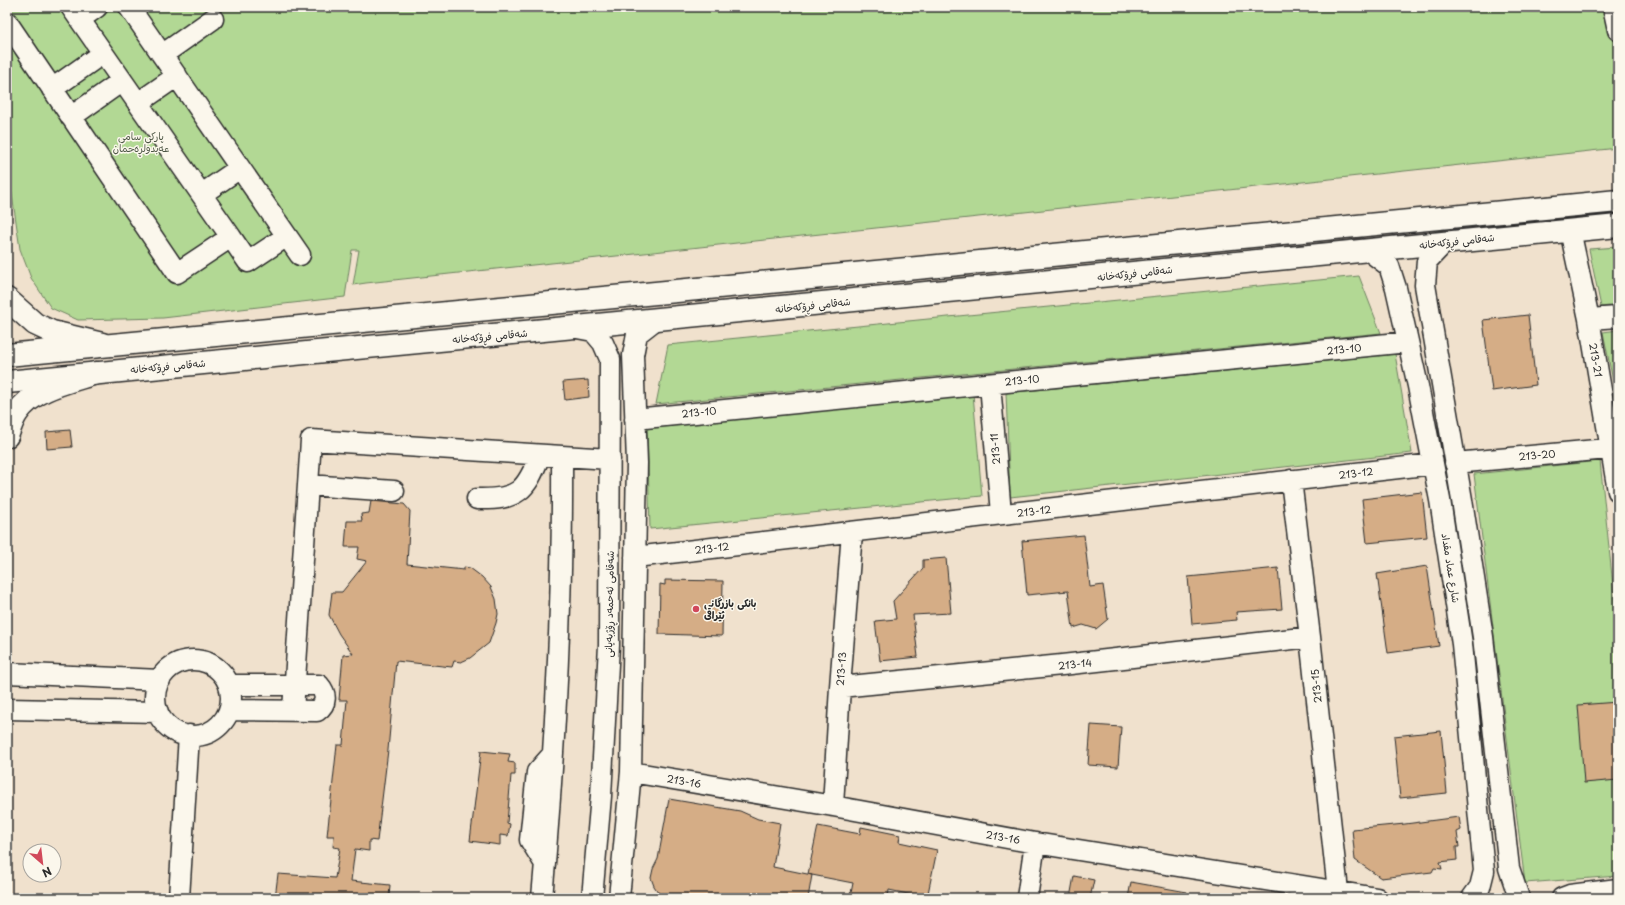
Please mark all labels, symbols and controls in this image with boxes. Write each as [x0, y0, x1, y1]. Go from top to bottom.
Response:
park label: پارکی سامی عەبدولڕەحمان [113, 128, 169, 157]
street label: شەقامی فڕۆکەخانە [1419, 229, 1496, 254]
street label: شەقامی فڕۆکەخانە [1097, 261, 1174, 286]
street label: شەقامی فڕۆکەخانە [775, 293, 852, 318]
street label: شەقامی فڕۆکەخانە [452, 325, 529, 348]
street label: 213-10 [1326, 339, 1362, 358]
street label: 213-21 [1586, 342, 1607, 378]
street label: شەقامی فڕۆکەخانە [130, 355, 207, 378]
street label: 213-10 [1004, 370, 1040, 389]
street label: 213-10 [681, 402, 717, 421]
street label: 213-11 [986, 433, 1003, 465]
street label: 213-20 [1518, 445, 1556, 464]
street label: 213-12 [1338, 463, 1374, 482]
street label: 213-12 [1016, 501, 1052, 520]
street label: شارع عماد مقداد [1438, 532, 1464, 604]
street label: 213-12 [694, 538, 730, 557]
street label: شەقامی ئەحمەد ڕۆژبەیانی [600, 550, 619, 658]
place label: بانکی بازرگانی ئێراقی [704, 595, 757, 622]
marker: بانکی بازرگانی ئێراقی [691, 604, 701, 614]
street label: 213-13 [832, 651, 849, 687]
street label: 213-14 [1057, 654, 1093, 673]
street label: 213-15 [1306, 668, 1325, 704]
street label: 213-16 [666, 770, 702, 791]
street label: 213-16 [985, 826, 1021, 847]
north arrow [22, 843, 62, 883]
text: N [39, 863, 55, 882]

